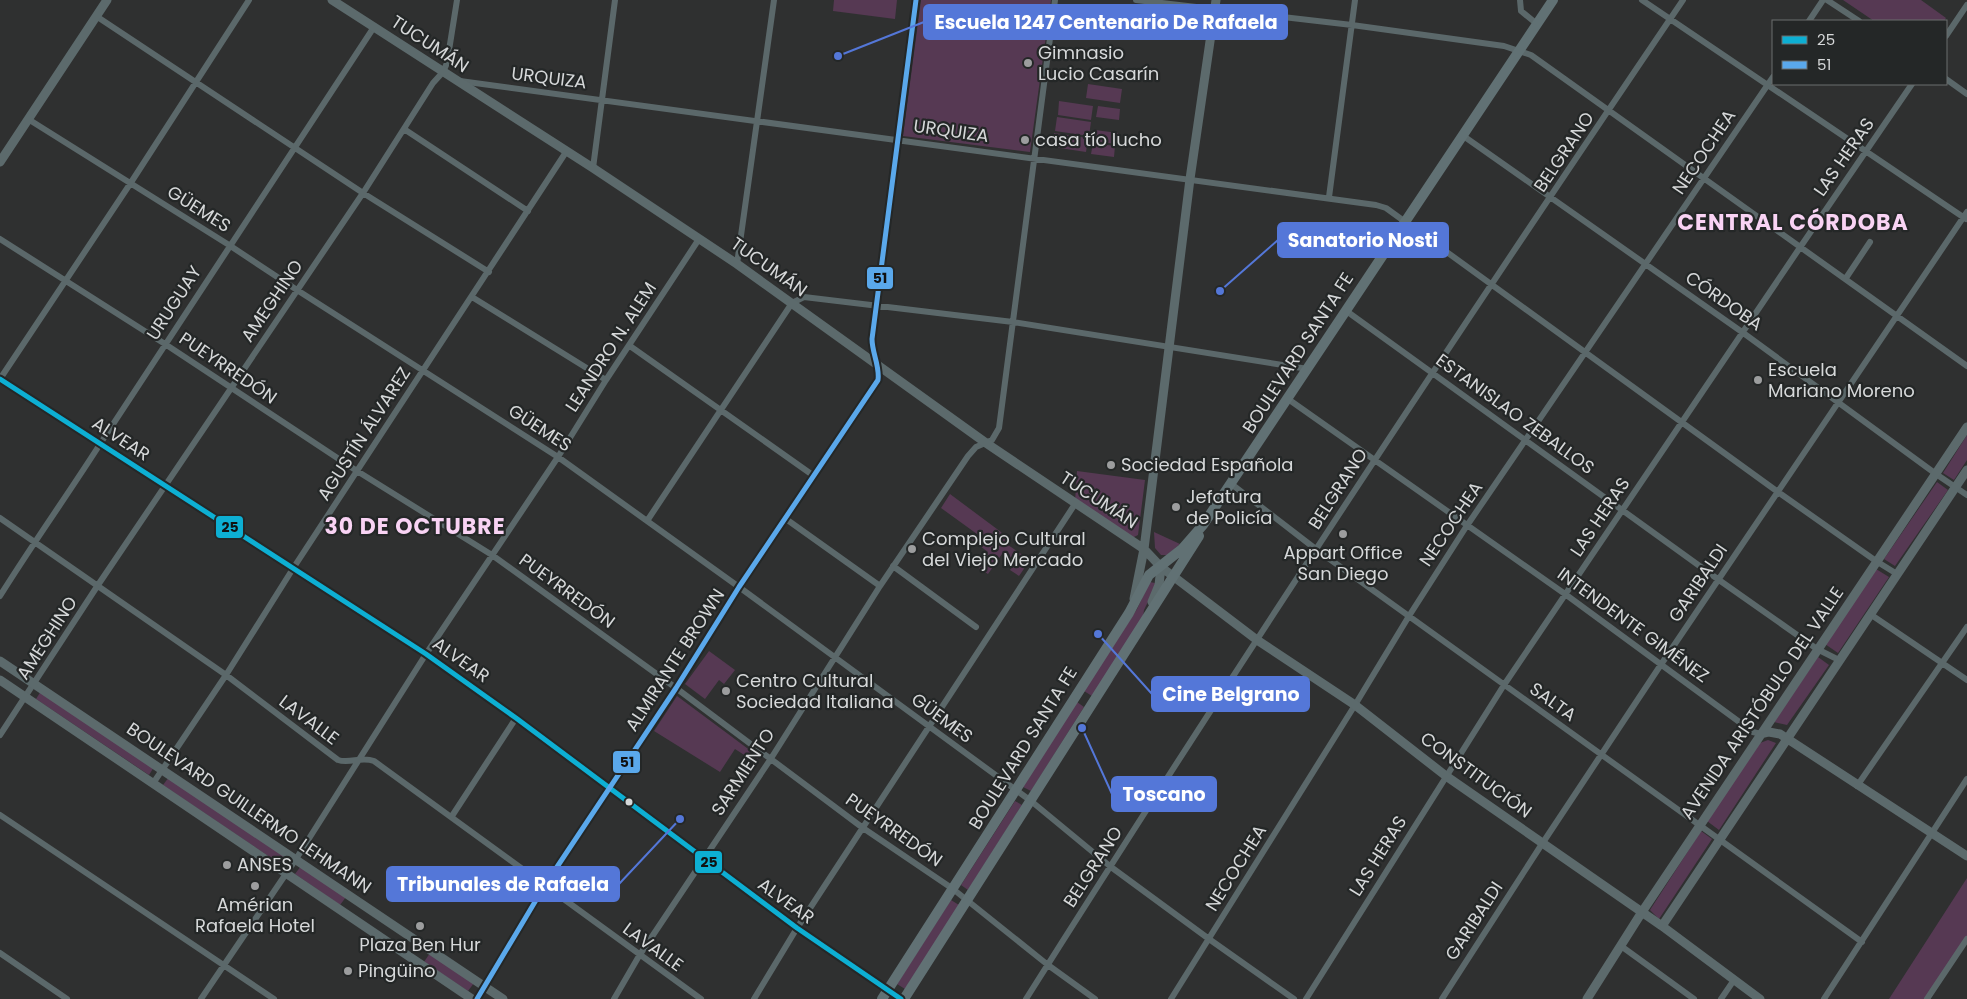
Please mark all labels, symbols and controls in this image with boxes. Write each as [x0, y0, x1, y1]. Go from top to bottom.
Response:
callout: Escuela 1247 Centenario De Rafaela [924, 5, 1287, 39]
street label: TUCUMÁN [386, 9, 474, 78]
text: Escuela 1247 Centenario De Rafaela [934, 9, 1278, 36]
legend [1772, 20, 1947, 85]
text: 25 [1817, 29, 1835, 50]
place label: Gimnasio Lucio Casarín [1038, 40, 1159, 86]
text: 51 [1817, 54, 1831, 75]
marker: Gimnasio Lucio Casarín [1022, 57, 1034, 69]
street label: URQUIZA [510, 60, 588, 95]
street label: NECOCHEA [1666, 104, 1741, 199]
street label: BELGRANO [1528, 107, 1600, 197]
street label: LAS HERAS [1807, 112, 1880, 201]
street label: URQUIZA [912, 113, 990, 148]
place label: casa tío lucho [1035, 127, 1162, 152]
marker: casa tío lucho [1019, 134, 1031, 146]
street label: GÜEMES [163, 179, 236, 238]
district label: CENTRAL CÓRDOBA [1677, 207, 1909, 238]
callout: Sanatorio Nosti [1278, 223, 1448, 257]
text: Sanatorio Nosti [1288, 227, 1438, 254]
street label: TUCUMÁN [726, 231, 813, 302]
street label: AMEGHINO [235, 255, 308, 347]
street label: URUGUAY [140, 260, 207, 345]
street label: CÓRDOBA [1681, 265, 1768, 336]
line badge: 51 [866, 266, 894, 290]
street label: BOULEVARD SANTA FE [1236, 267, 1359, 438]
text: 51 [873, 268, 887, 288]
street label: LEANDRO N. ALEM [559, 277, 662, 417]
street label: PUEYRREDÓN [174, 326, 282, 410]
street label: ESTANISLAO ZEBALLOS [1431, 347, 1600, 480]
place label: Escuela Mariano Moreno [1768, 357, 1915, 403]
street label: AGUSTÍN ÁLVAREZ [311, 362, 416, 505]
marker: Escuela Mariano Moreno [1752, 374, 1764, 386]
street label: GÜEMES [504, 398, 577, 457]
street label: ALVEAR [87, 411, 155, 467]
street label: BELGRANO [1302, 443, 1373, 534]
place label: Sociedad Española [1121, 452, 1294, 477]
marker: Sociedad Española [1105, 459, 1117, 471]
street label: TUCUMÁN [1055, 465, 1143, 534]
street label: LAS HERAS [1564, 472, 1635, 561]
street label: NECOCHEA [1413, 476, 1488, 571]
place label: Jefatura de Policía [1186, 484, 1272, 530]
marker: Jefatura de Policía [1170, 501, 1182, 513]
district label: 30 DE OCTUBRE [324, 511, 506, 542]
line badge: 25 [215, 515, 244, 539]
text: 25 [221, 517, 239, 537]
place label: Complejo Cultural del Viejo Mercado [922, 526, 1086, 572]
marker: Appart Office San Diego [1337, 528, 1349, 540]
street label: GARIBALDI [1662, 539, 1733, 627]
place label: Appart Office San Diego [1283, 540, 1403, 586]
marker: Complejo Cultural del Viejo Mercado [906, 543, 918, 555]
street label: PUEYRREDÓN [514, 547, 620, 634]
street label: INTENDENTE GIMÉNEZ [1552, 561, 1714, 688]
street label: AVENIDA ARISTÓBULO DEL VALLE [1674, 581, 1849, 824]
street label: ALMIRANTE BROWN [619, 583, 730, 736]
street label: AMEGHINO [10, 591, 83, 684]
street label: ALVEAR [428, 631, 495, 688]
street label: BOULEVARD SANTA FE [962, 662, 1083, 834]
place label: Centro Cultural Sociedad Italiana [736, 668, 894, 714]
street label: SALTA [1525, 676, 1582, 727]
callout: Cine Belgrano [1152, 677, 1309, 711]
text: Cine Belgrano [1162, 681, 1300, 708]
marker: Centro Cultural Sociedad Italiana [720, 685, 732, 697]
street label: GÜEMES [906, 687, 978, 748]
street label: LAVALLE [274, 689, 344, 750]
street label: BOULEVARD GUILLERMO LEHMANN [122, 716, 377, 899]
street label: SARMIENTO [705, 723, 780, 820]
street label: CONSTITUCIÓN [1415, 726, 1537, 824]
line badge: 51 [612, 750, 641, 774]
text: 51 [620, 752, 634, 772]
callout: Toscano [1112, 777, 1216, 811]
text: Toscano [1122, 781, 1206, 808]
street label: PUEYRREDÓN [841, 787, 948, 872]
unlabelled marker [624, 797, 634, 807]
street label: LAS HERAS [1343, 811, 1412, 901]
street label: NECOCHEA [1199, 820, 1272, 916]
street label: BELGRANO [1057, 821, 1128, 912]
line badge: 25 [694, 850, 723, 874]
place label: ANSES [237, 852, 292, 877]
text: 25 [700, 852, 718, 872]
marker: ANSES [221, 859, 233, 871]
callout: Tribunales de Rafaela [387, 867, 619, 901]
text: Tribunales de Rafaela [397, 871, 609, 898]
street label: ALVEAR [753, 872, 820, 930]
street label: GARIBALDI [1439, 876, 1508, 965]
marker: Amérian Rafaela Hotel [249, 880, 261, 892]
place label: Amérian Rafaela Hotel [195, 892, 315, 938]
street label: LAVALLE [618, 916, 689, 977]
marker: Plaza Ben Hur [414, 920, 426, 932]
place label: Plaza Ben Hur [359, 932, 481, 957]
place label: Pingüino [358, 958, 436, 983]
marker: Pingüino [342, 965, 354, 977]

